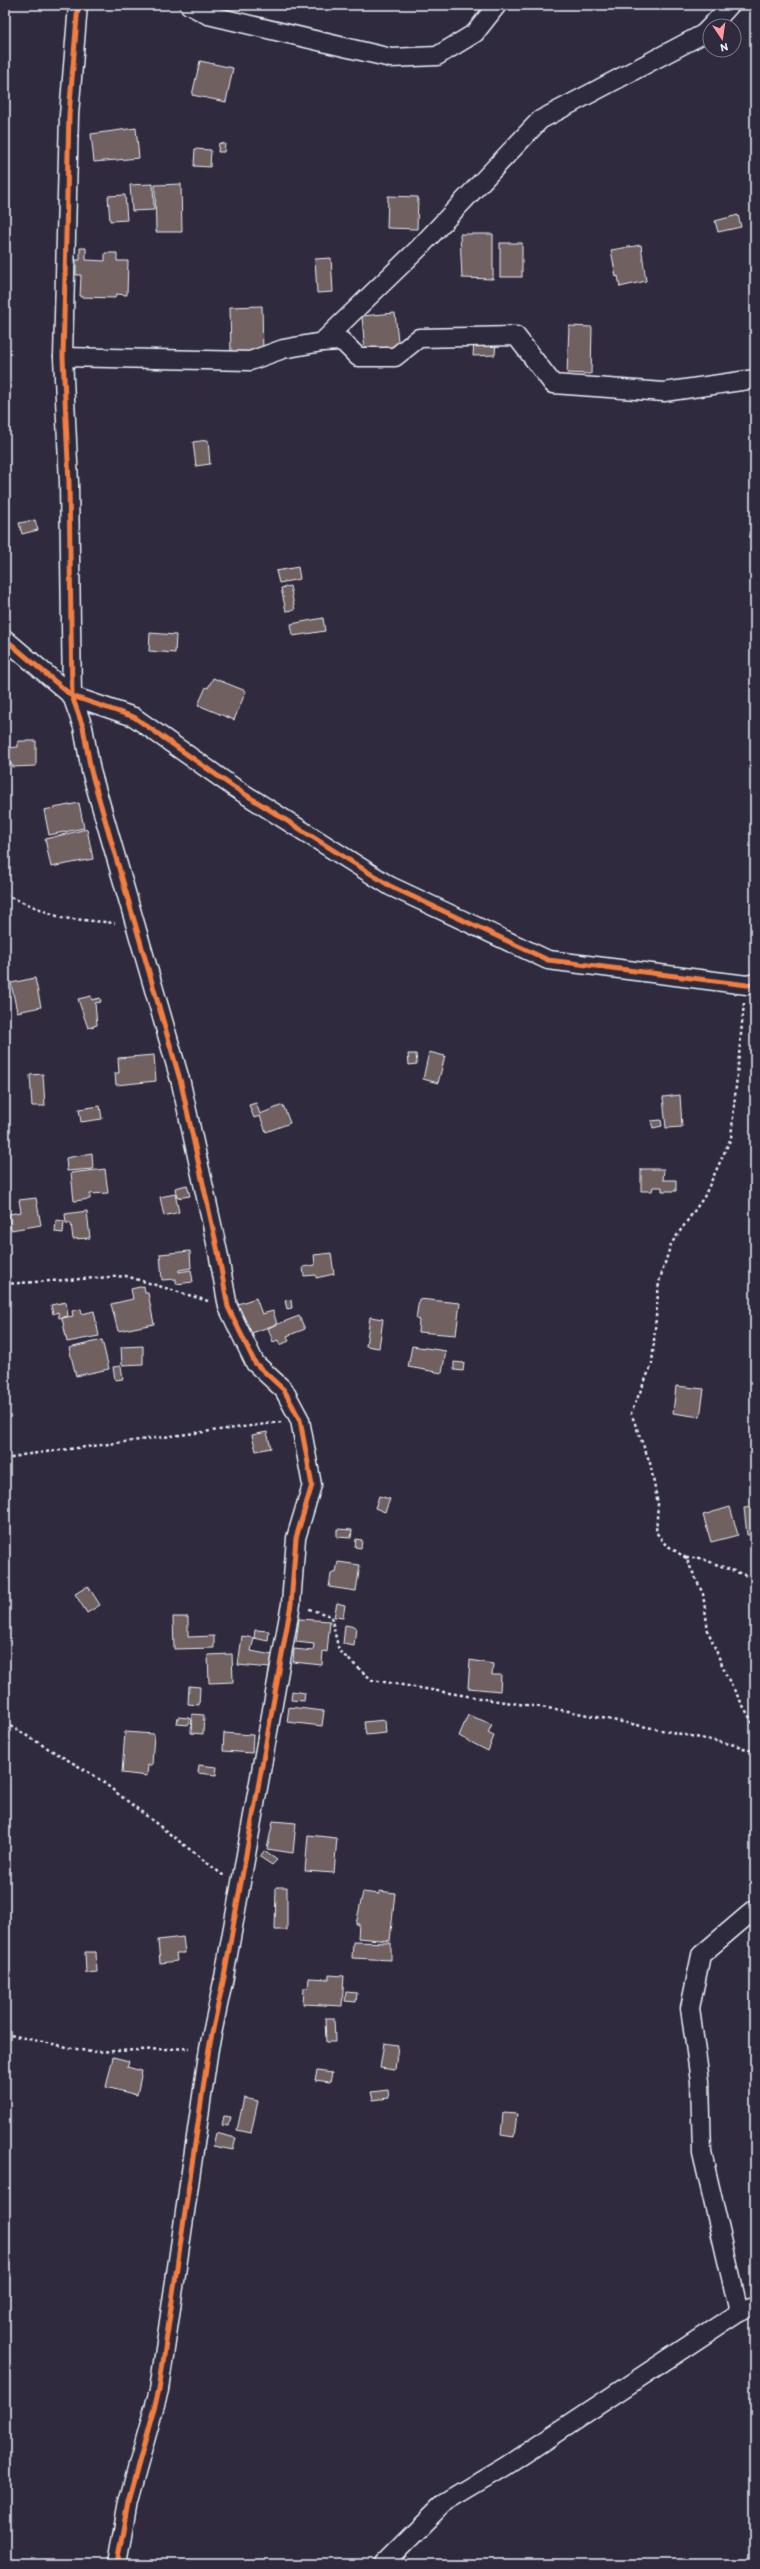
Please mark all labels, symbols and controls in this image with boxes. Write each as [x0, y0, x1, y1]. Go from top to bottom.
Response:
north arrow [702, 18, 742, 58]
text: N [719, 40, 729, 54]

